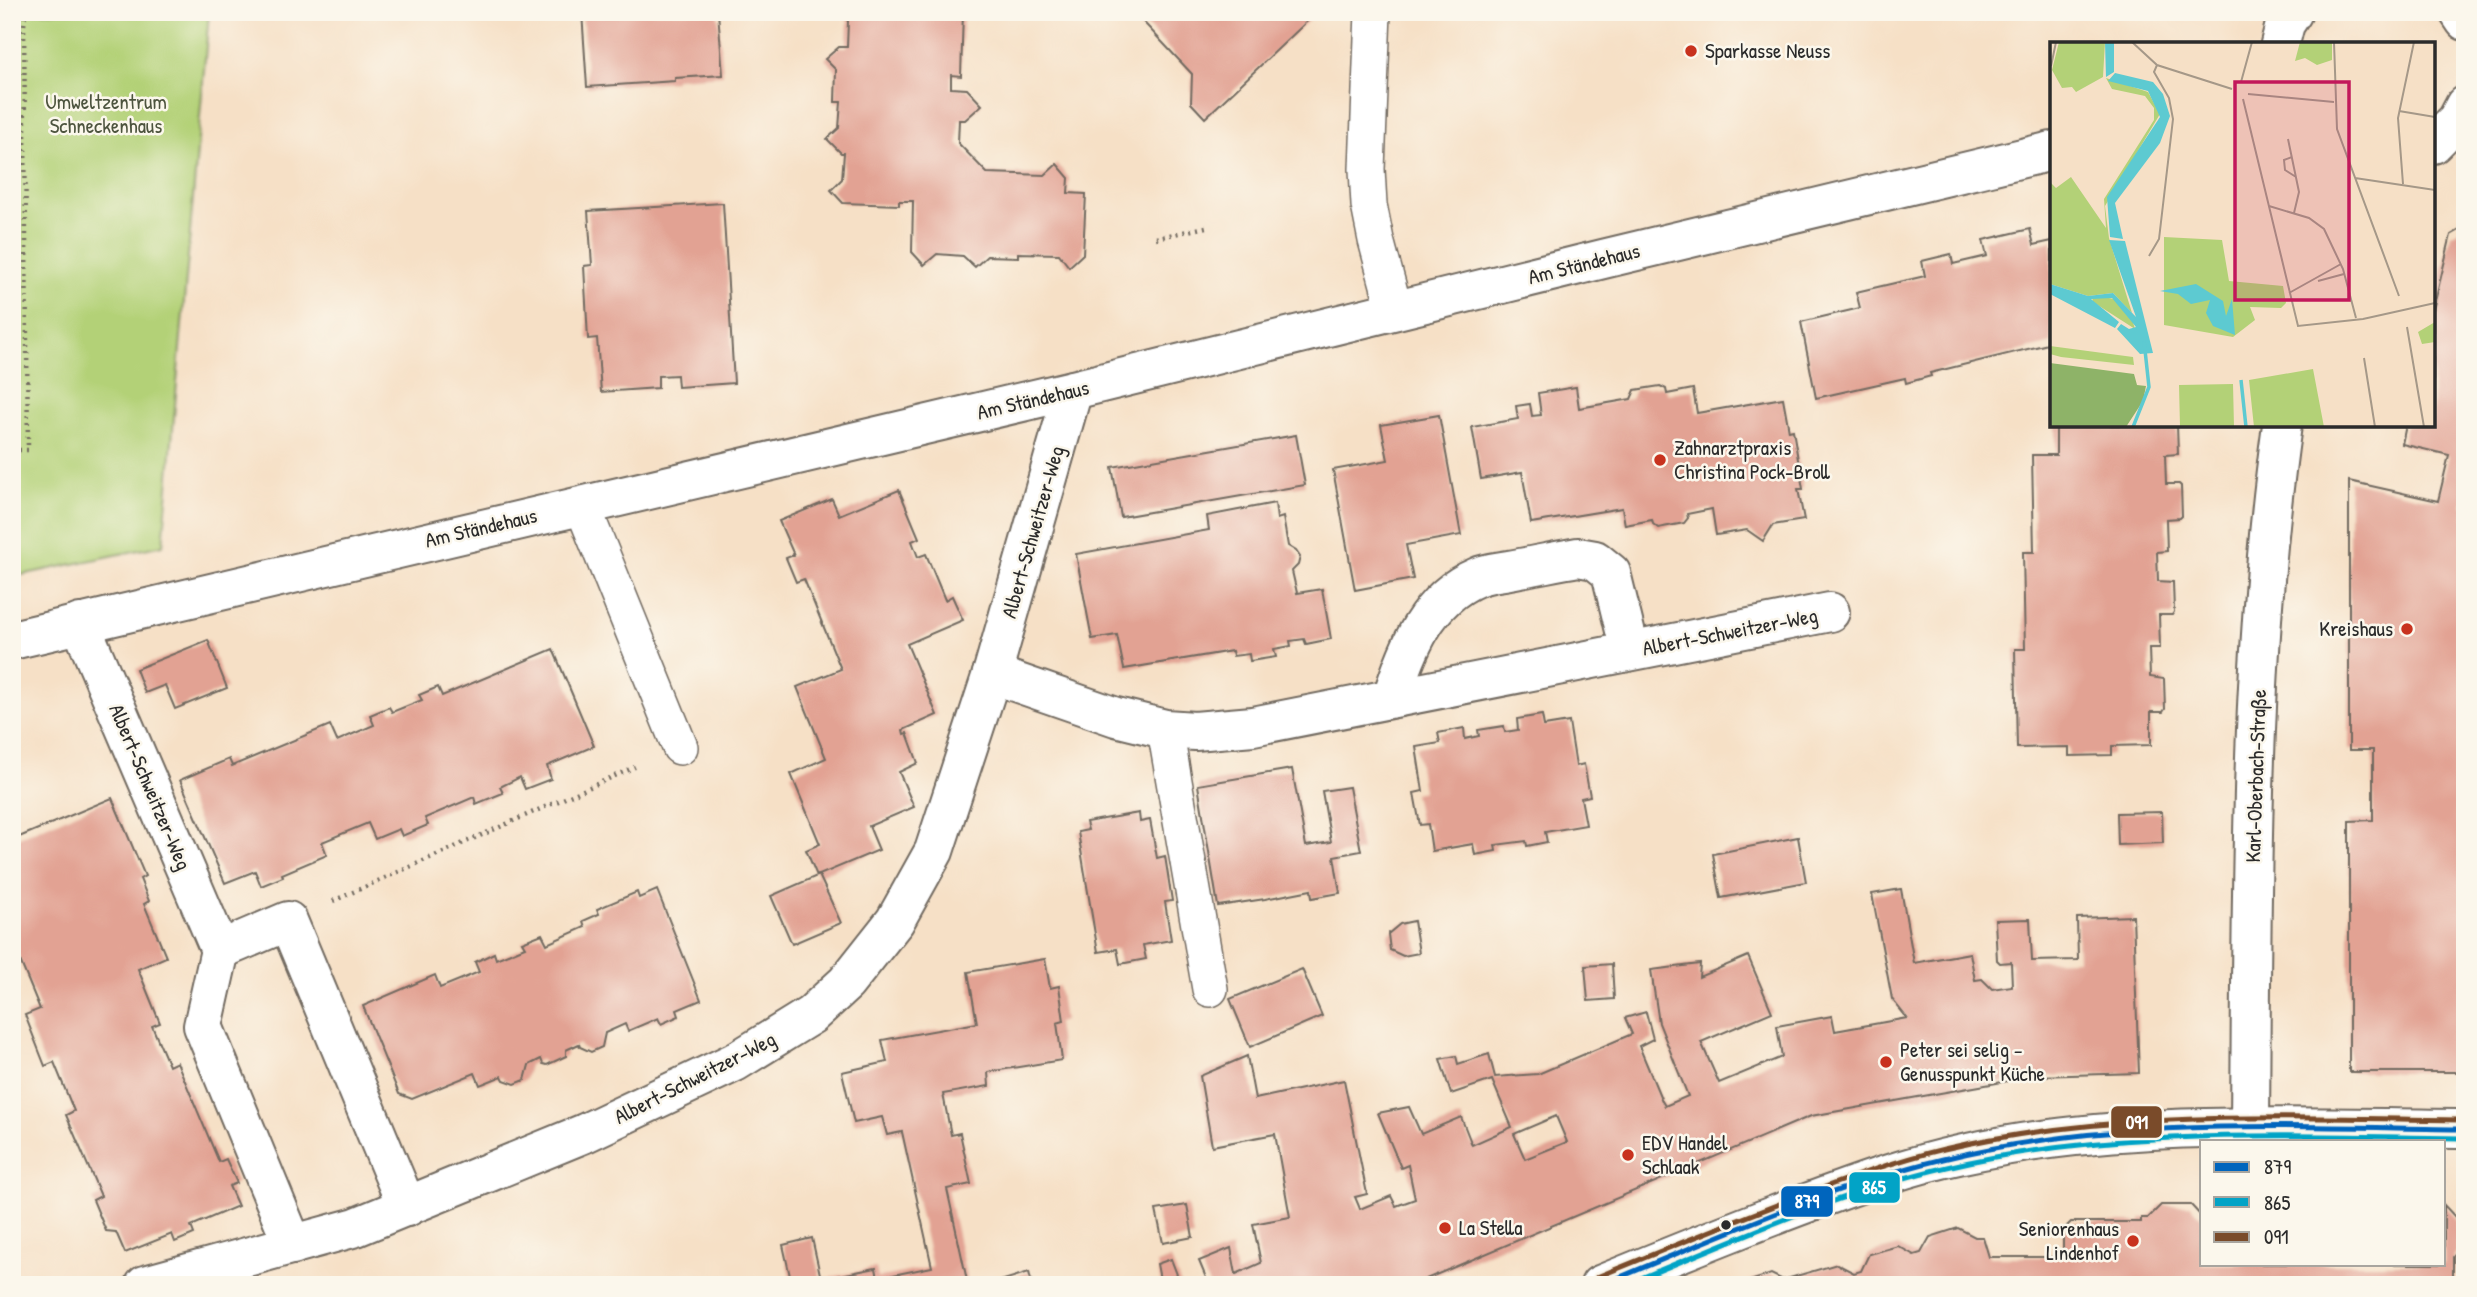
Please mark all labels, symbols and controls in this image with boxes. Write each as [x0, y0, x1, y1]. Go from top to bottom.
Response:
place label: Sparkasse Neuss [1705, 36, 1830, 65]
inset map [2050, 42, 2435, 427]
marker: Sparkasse Neuss [1683, 43, 1699, 59]
park label: Umweltzentrum Schneckenhaus [45, 87, 167, 140]
street label: Am Ständehaus [1525, 236, 1643, 291]
street label: Am Ständehaus [974, 373, 1092, 426]
place label: Zahnarztpraxis Christina Pock-Broll [1674, 433, 1831, 486]
street label: Albert-Schweitzer-Weg [994, 442, 1071, 621]
marker: Zahnarztpraxis Christina Pock-Broll [1652, 452, 1668, 468]
street label: Am Ständehaus [422, 501, 540, 554]
street label: Albert-Schweitzer-Weg [1640, 600, 1820, 663]
place label: Kreishaus [2319, 614, 2393, 643]
marker: Kreishaus [2399, 621, 2415, 637]
street label: Karl-Oberbach-Straße [2238, 689, 2273, 863]
street label: Albert-Schweitzer-Weg [102, 699, 199, 874]
street label: Albert-Schweitzer-Weg [609, 1024, 781, 1131]
place label: Peter sei selig – Genusspunkt Küche [1900, 1035, 2045, 1088]
marker: Peter sei selig – Genusspunkt Küche [1878, 1054, 1894, 1070]
line badge: 091 [2110, 1105, 2163, 1139]
text: 091 [2126, 1109, 2148, 1135]
place label: EDV Handel Schlaak [1642, 1128, 1728, 1181]
legend [2200, 1140, 2446, 1266]
marker: EDV Handel Schlaak [1620, 1147, 1636, 1163]
text: 879 [2264, 1152, 2291, 1181]
line badge: 865 [1848, 1171, 1901, 1204]
text: 865 [1862, 1174, 1887, 1200]
line badge: 879 [1780, 1185, 1834, 1218]
text: 879 [1795, 1188, 1819, 1214]
text: 865 [2264, 1188, 2290, 1217]
place label: La Stella [1459, 1213, 1522, 1242]
place label: Seniorenhaus Lindenhof [2019, 1214, 2119, 1267]
unlabelled marker [1719, 1218, 1733, 1232]
marker: La Stella [1437, 1220, 1453, 1236]
text: 091 [2264, 1222, 2289, 1251]
marker: Seniorenhaus Lindenhof [2125, 1233, 2141, 1249]

